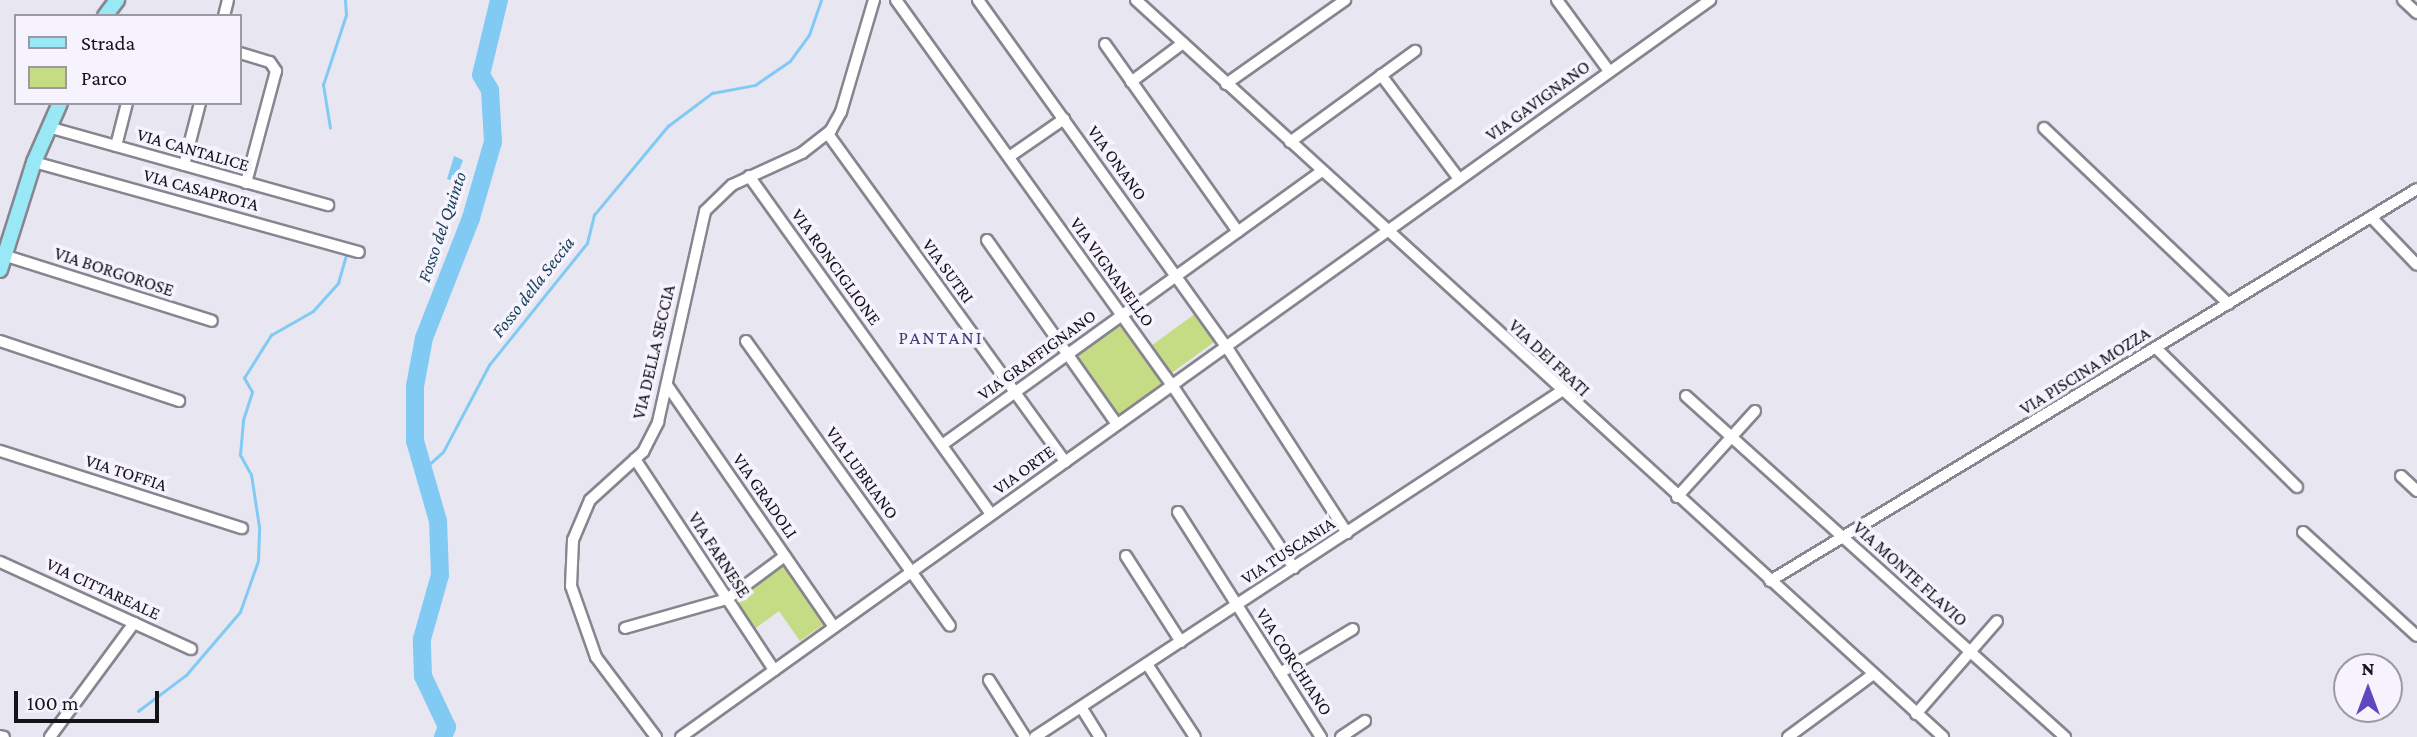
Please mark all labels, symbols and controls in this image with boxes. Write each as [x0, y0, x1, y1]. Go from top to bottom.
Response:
legend [14, 14, 242, 105]
text: Strada [81, 31, 135, 55]
street label: VIA GAVIGNANO [1482, 56, 1594, 146]
text: Parco [81, 66, 127, 90]
street label: VIA ONANO [1083, 121, 1151, 205]
street label: VIA CANTALICE [134, 124, 252, 176]
street label: VIA CASAPROTA [141, 164, 261, 216]
water label: Fosso del Quinto [412, 169, 472, 285]
street label: VIA RONCIGLIONE [787, 205, 885, 329]
street label: VIA VIGNANELLO [1065, 213, 1159, 331]
water label: Fosso della Seccia [486, 232, 580, 342]
street label: VIA SUTRI [917, 234, 979, 308]
street label: VIA BORGOROSE [51, 242, 177, 302]
street label: VIA DELLA SECCIA [628, 283, 680, 421]
street label: VIA GRAFFIGNANO [974, 305, 1100, 405]
street label: VIA DEI FRATI [1504, 315, 1594, 401]
street label: VIA PISCINA MOZZA [2016, 322, 2154, 420]
district label: PANTANI [899, 327, 983, 349]
street label: VIA LUBRIANO [821, 422, 903, 524]
street label: VIA ORTE [989, 441, 1059, 499]
street label: VIA GRADOLI [728, 449, 802, 543]
street label: VIA TOFFIA [82, 450, 170, 496]
street label: VIA FARNESE [683, 508, 755, 602]
street label: VIA TUSCANIA [1237, 513, 1339, 589]
street label: VIA MONTE FLAVIO [1848, 517, 1972, 631]
street label: VIA CITTAREALE [43, 553, 163, 625]
street label: VIA CORCHIANO [1251, 604, 1337, 720]
north arrow [2333, 653, 2403, 723]
text: N [2362, 658, 2374, 679]
scale bar [18, 678, 163, 722]
text: 100 m [27, 691, 79, 715]

